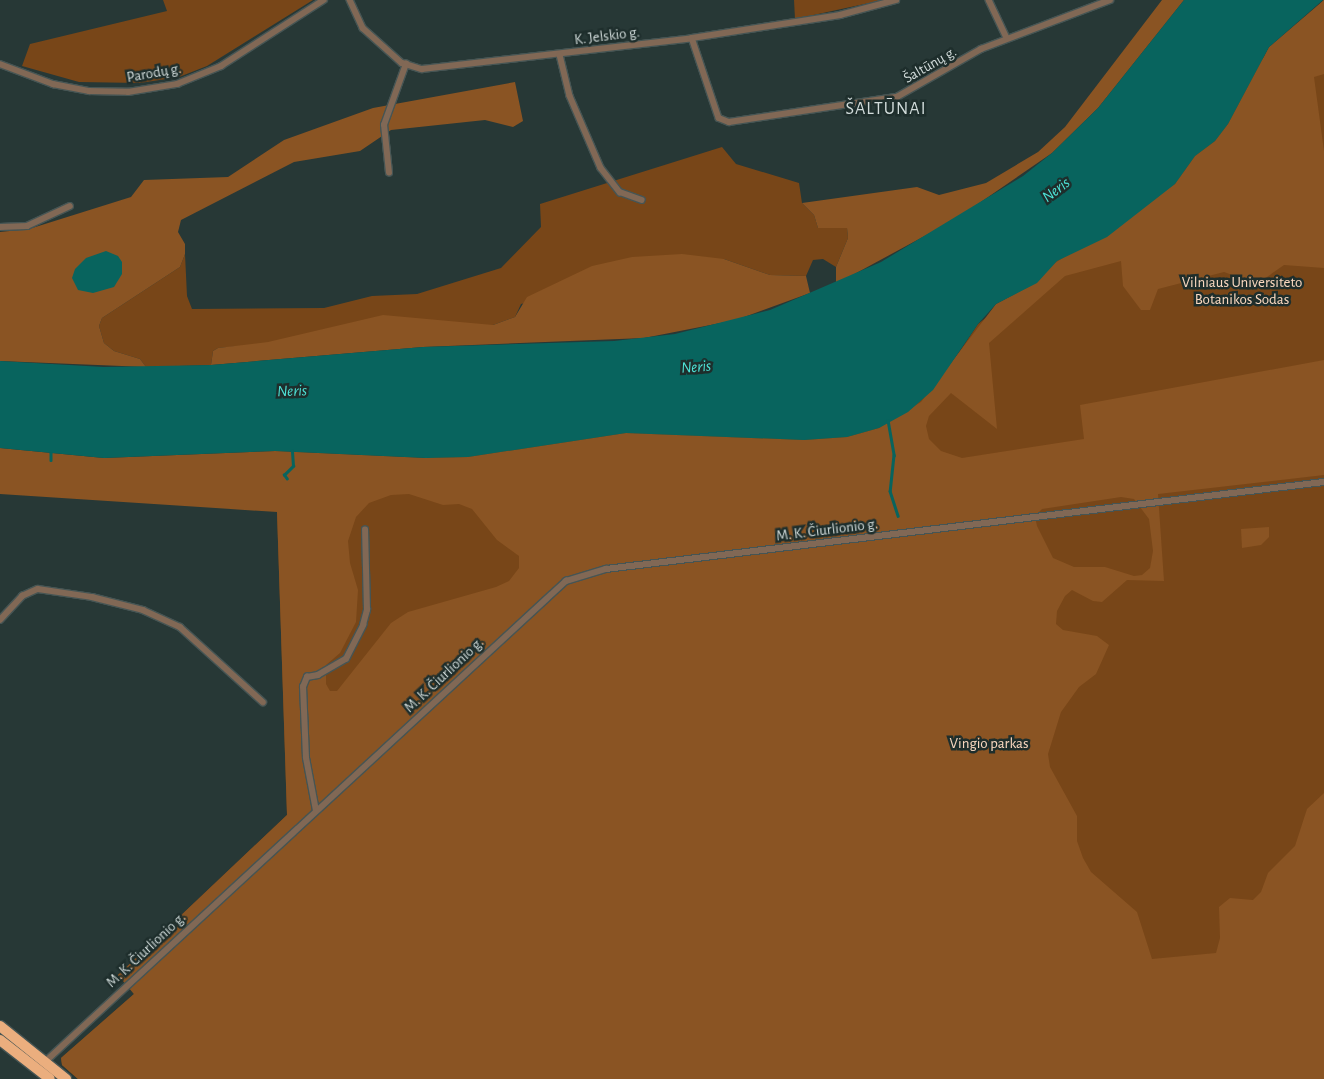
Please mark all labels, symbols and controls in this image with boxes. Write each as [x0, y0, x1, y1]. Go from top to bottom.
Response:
street label: K. Jelskio g. [573, 23, 641, 49]
street label: Šaltūnų g. [900, 43, 960, 87]
street label: Parodų g. [125, 59, 183, 87]
district label: ŠALTŪNAI [844, 98, 928, 120]
water label: Neris [1038, 173, 1074, 207]
park label: Vilniaus Universiteto Botanikos Sodas [1182, 273, 1302, 308]
water label: Neris [680, 356, 712, 378]
water label: Neris [277, 381, 307, 401]
street label: M. K. Čiurlionio g. [775, 515, 879, 545]
street label: M. K. Čiurlionio g. [401, 634, 487, 716]
park label: Vingio parkas [950, 735, 1028, 753]
street label: M. K. Čiurlionio g. [103, 909, 189, 991]

